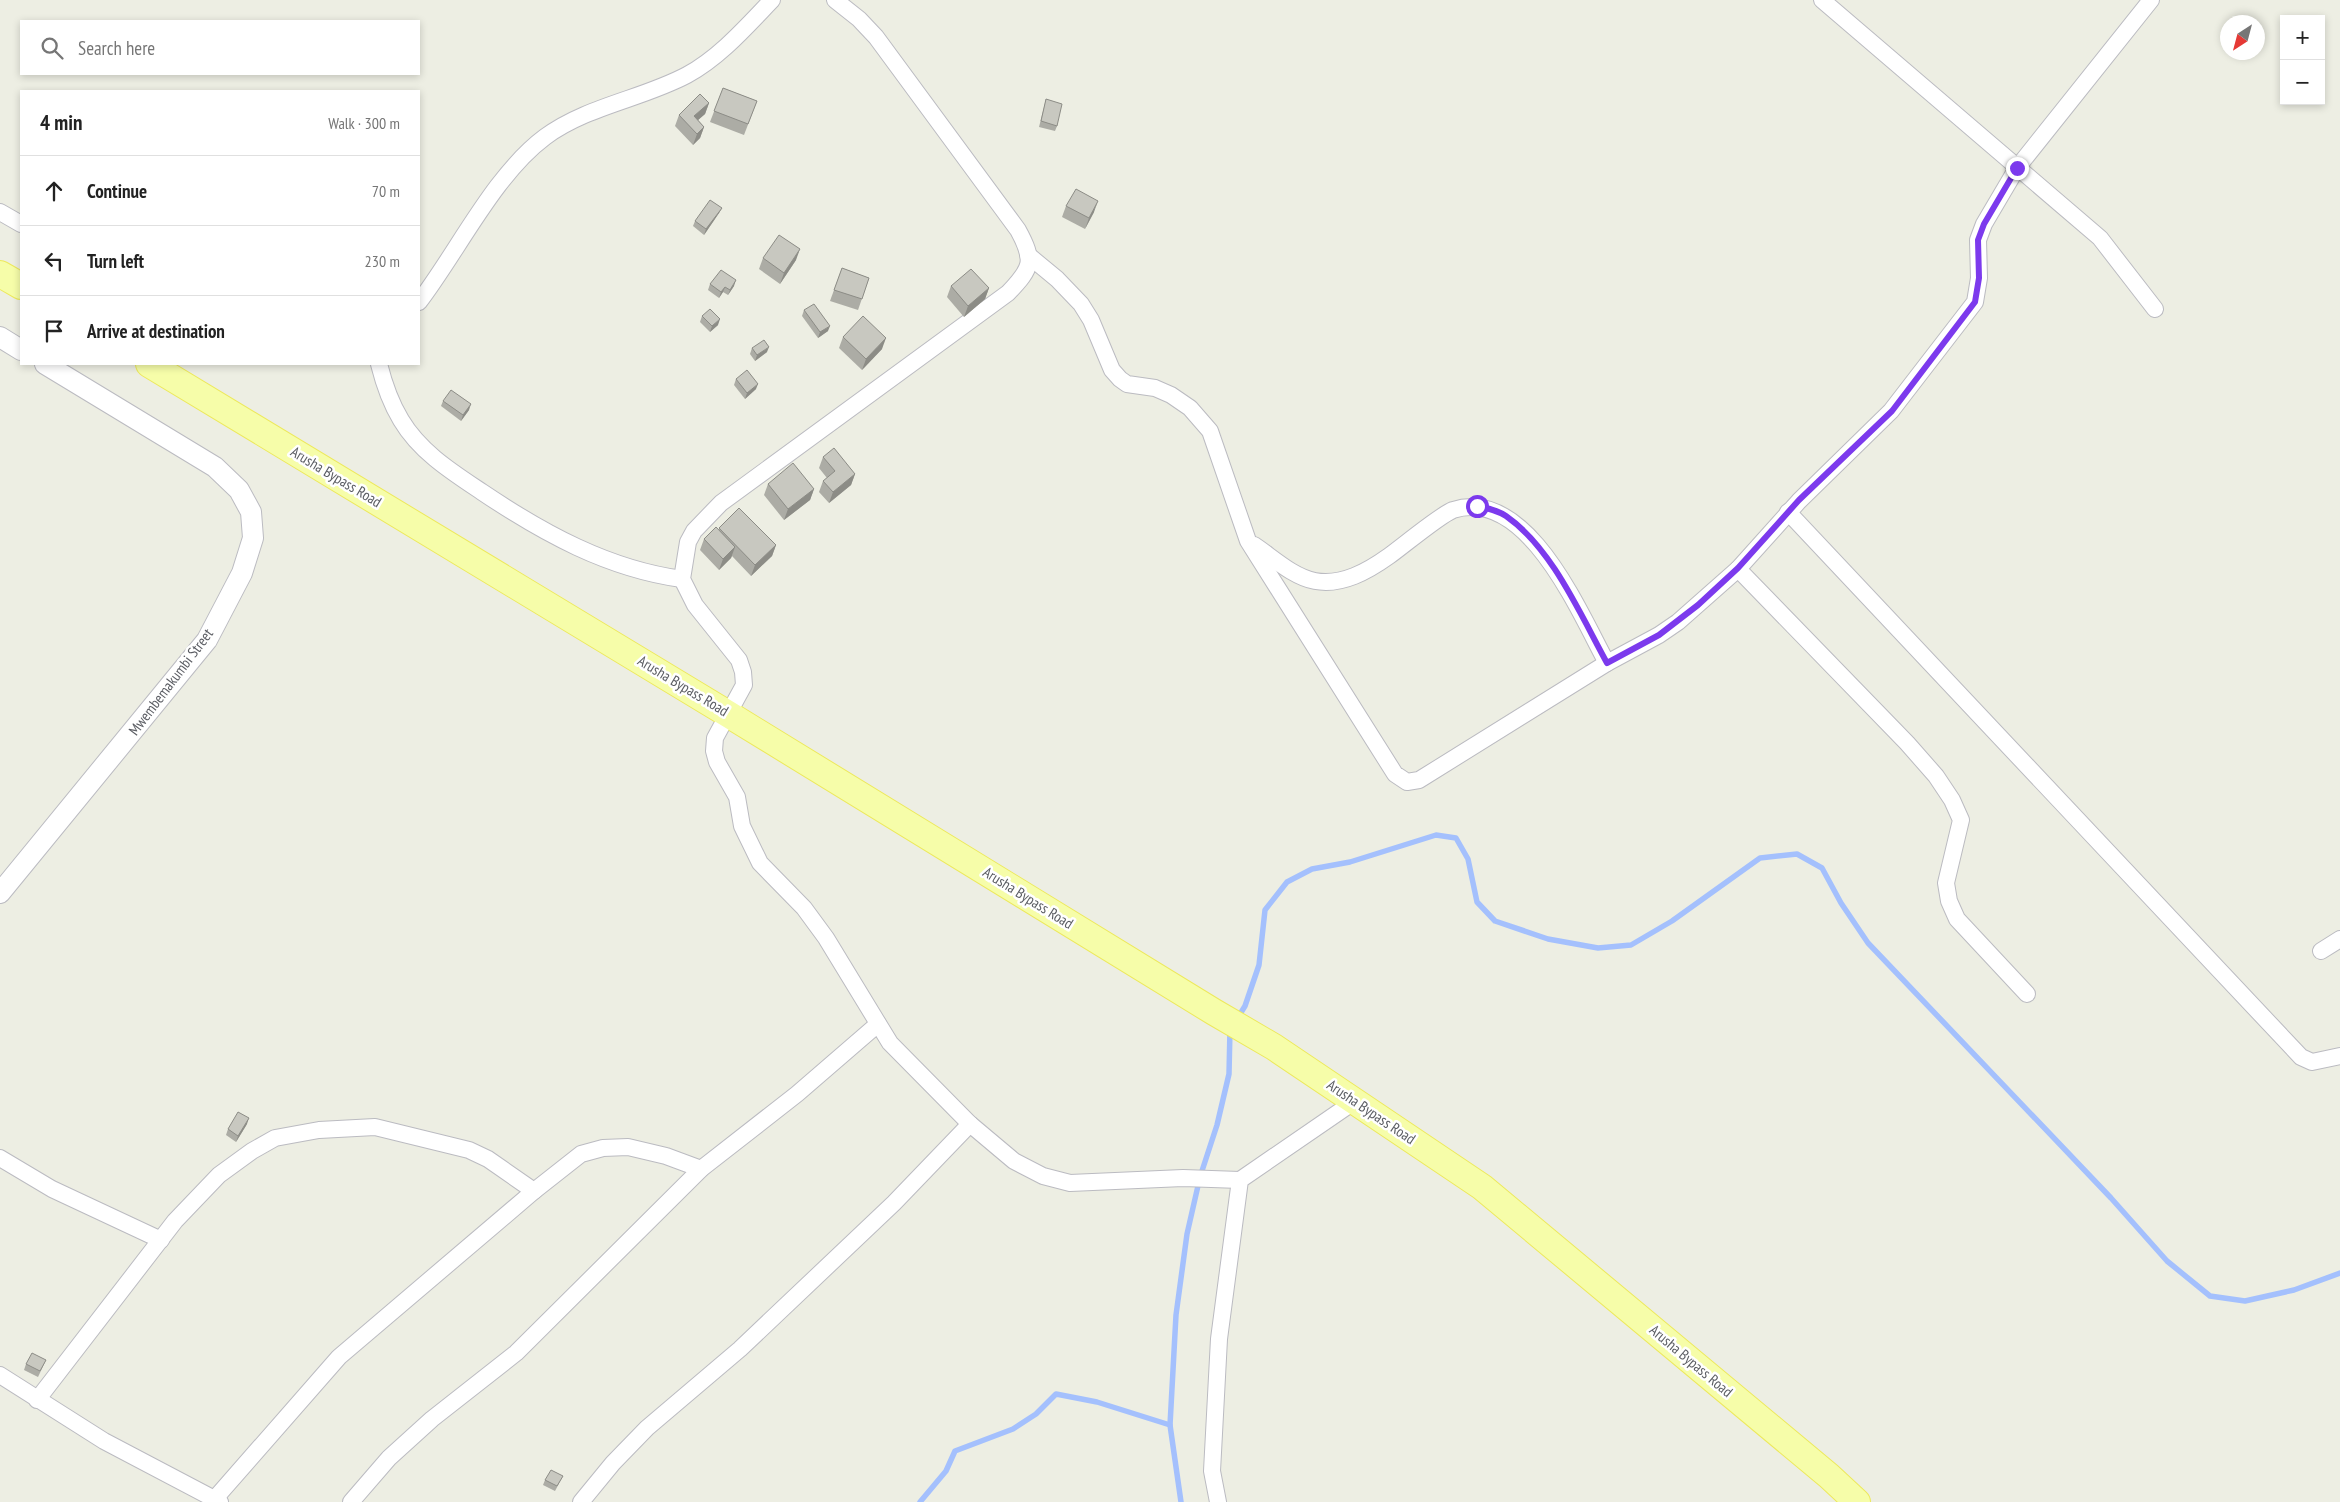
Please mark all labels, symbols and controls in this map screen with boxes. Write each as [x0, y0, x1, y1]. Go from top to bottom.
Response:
north arrow [2220, 15, 2265, 60]
map controls [2280, 15, 2325, 105]
button: + [2280, 15, 2325, 60]
search box [20, 20, 420, 75]
icon: search [38, 34, 66, 62]
text: Search here [78, 36, 155, 60]
button: − [2280, 60, 2325, 105]
text: 4 min [40, 109, 82, 136]
text: Walk · 300 m [328, 113, 400, 133]
route end [2006, 157, 2029, 180]
icon: ahead [40, 177, 68, 205]
text: Continue [87, 179, 147, 203]
text: 70 m [372, 181, 400, 201]
icon: left [40, 247, 68, 275]
text: Turn left [87, 249, 144, 273]
text: 230 m [365, 251, 400, 271]
icon: arrive [40, 317, 68, 345]
text: Arrive at destination [87, 319, 225, 343]
street label: Arusha Bypass Road [287, 442, 385, 511]
route start [1466, 495, 1489, 518]
street label: Mwembemakumbi Street [124, 625, 217, 739]
street label: Arusha Bypass Road [634, 651, 732, 720]
street label: Arusha Bypass Road [980, 862, 1077, 933]
street label: Arusha Bypass Road [1323, 1075, 1419, 1148]
street label: Arusha Bypass Road [1646, 1320, 1737, 1401]

